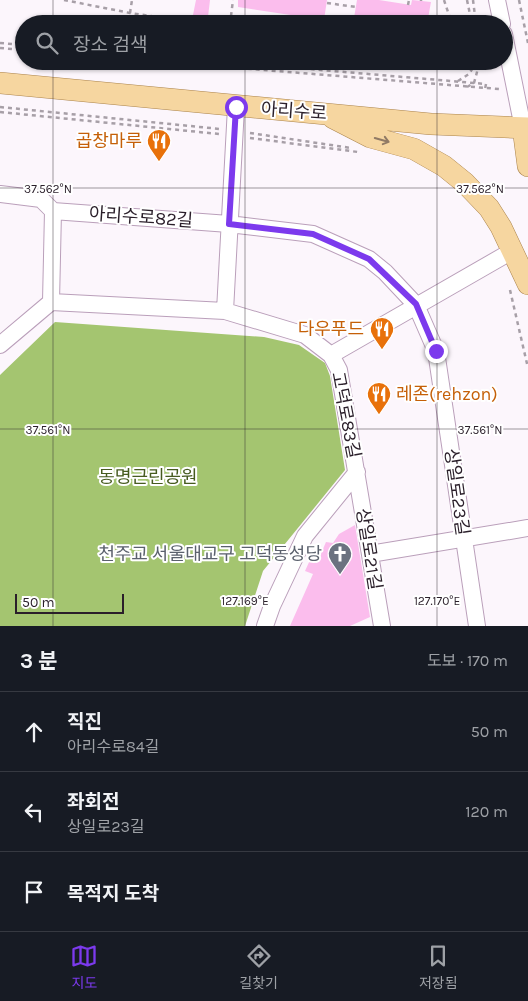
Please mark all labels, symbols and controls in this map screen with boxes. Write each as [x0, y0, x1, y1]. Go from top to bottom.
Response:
search box [15, 15, 513, 70]
icon: search [33, 29, 61, 57]
text: 장소 검색 [73, 34, 147, 56]
route start [225, 96, 248, 119]
street label: 아리수로 [260, 98, 328, 124]
restaurant icon: 곱창마루 [146, 128, 172, 162]
place label: 곱창마루 [76, 130, 142, 152]
one-way arrow [373, 136, 389, 146]
text: 37.562°N [24, 182, 72, 196]
text: 37.562°N [456, 182, 504, 196]
street label: 아리수로82길 [88, 202, 194, 232]
restaurant icon: 다우푸드 [369, 316, 395, 350]
place label: 다우푸드 [298, 318, 364, 340]
route end [425, 340, 448, 363]
street label: 고덕로83길 [327, 370, 365, 460]
restaurant icon: 레존(rehzon) [366, 381, 392, 415]
place label: 레존(rehzon) [396, 383, 498, 405]
text: 37.561°N [26, 423, 70, 437]
text: 37.561°N [458, 423, 502, 437]
street label: 상일로23길 [440, 447, 474, 537]
park label: 동명근린공원 [98, 466, 198, 488]
street label: 상일로21길 [352, 506, 386, 592]
church icon: 천주교 서울대교구 고덕동성당 [327, 541, 353, 575]
place label: 천주교 서울대교구 고덕동성당 [98, 543, 322, 565]
scale bar [15, 591, 124, 614]
text: 50 m [22, 594, 55, 611]
text: 127.169°E [221, 594, 269, 608]
text: 127.170°E [414, 594, 460, 608]
text: 3 분 [20, 649, 58, 673]
text: 도보 · 170 m [427, 651, 508, 670]
text: 직진 [67, 711, 102, 733]
icon: ahead [20, 718, 48, 746]
text: 50 m [471, 722, 508, 741]
text: 아리수로84길 [67, 737, 159, 756]
text: 좌회전 [67, 791, 119, 813]
icon: left [20, 798, 48, 826]
text: 120 m [465, 802, 508, 821]
text: 상일로23길 [67, 817, 145, 836]
icon: arrive [20, 878, 48, 906]
text: 목적지 도착 [67, 883, 159, 905]
tab: 지도 [70, 942, 98, 992]
tab: 길찾기 [239, 942, 278, 992]
tab: 저장됨 [419, 942, 458, 992]

